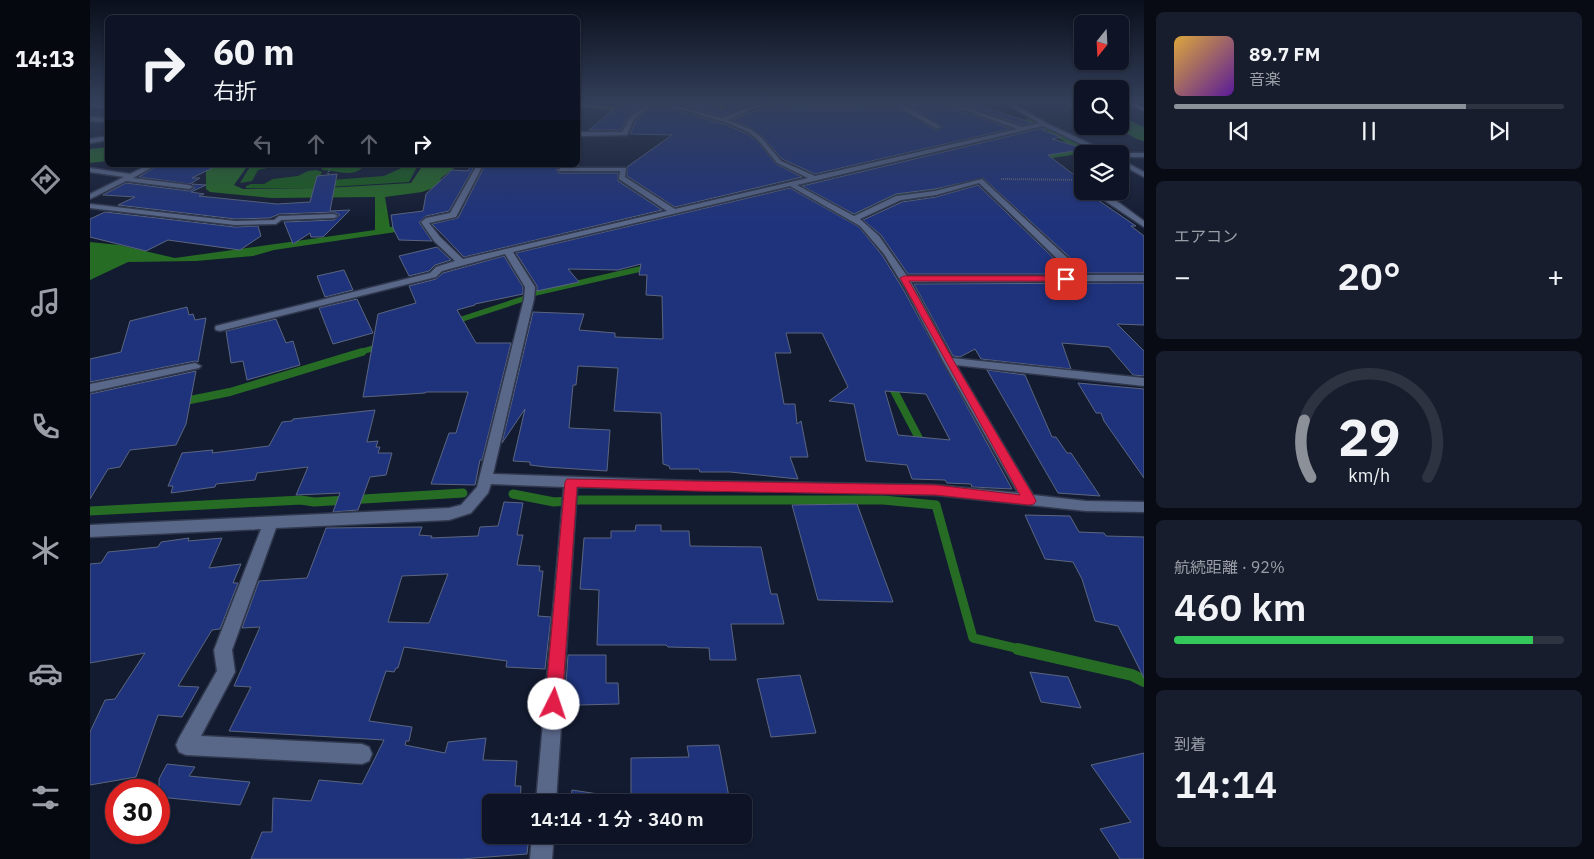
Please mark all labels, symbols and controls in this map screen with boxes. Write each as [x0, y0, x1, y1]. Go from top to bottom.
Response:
north arrow [1074, 15, 1129, 70]
map controls [1074, 15, 1129, 200]
text: 60 m [213, 29, 295, 75]
icon: right [130, 35, 195, 100]
text: 89.7 FM [1249, 42, 1320, 66]
text: 14:13 [15, 44, 75, 73]
text: 音楽 [1249, 69, 1281, 89]
text: 右折 [213, 76, 257, 105]
button: search [1074, 80, 1129, 135]
icon: previous [1225, 117, 1253, 145]
icon: pause [1355, 117, 1383, 145]
icon: next [1485, 117, 1513, 145]
icon: left [249, 130, 277, 158]
icon: ahead [302, 130, 330, 158]
icon: ahead [355, 130, 383, 158]
icon: right [408, 130, 436, 158]
button: layers [1074, 145, 1129, 200]
icon: directions [28, 162, 63, 197]
text: エアコン [1174, 226, 1238, 246]
text: 20° [1337, 251, 1401, 300]
pin [1045, 258, 1087, 300]
text: − [1174, 258, 1191, 295]
text: + [1547, 258, 1564, 295]
icon: arrive [1052, 265, 1080, 293]
icon: music [28, 285, 63, 320]
text: 29 [1338, 403, 1400, 470]
icon: phone [28, 409, 63, 444]
text: km/h [1348, 464, 1390, 487]
icon: climate [28, 533, 63, 568]
text: 航続距離 · 92% [1174, 557, 1285, 577]
text: 460 km [1174, 582, 1306, 631]
icon: car [28, 656, 63, 691]
position arrow [527, 677, 579, 729]
text: 到着 [1174, 734, 1206, 754]
text: 14:14 [1174, 759, 1277, 808]
speed limit sign: 30 [105, 779, 170, 844]
icon: filters [28, 780, 63, 815]
text: 14:14 · 1 分 · 340 m [530, 807, 704, 831]

